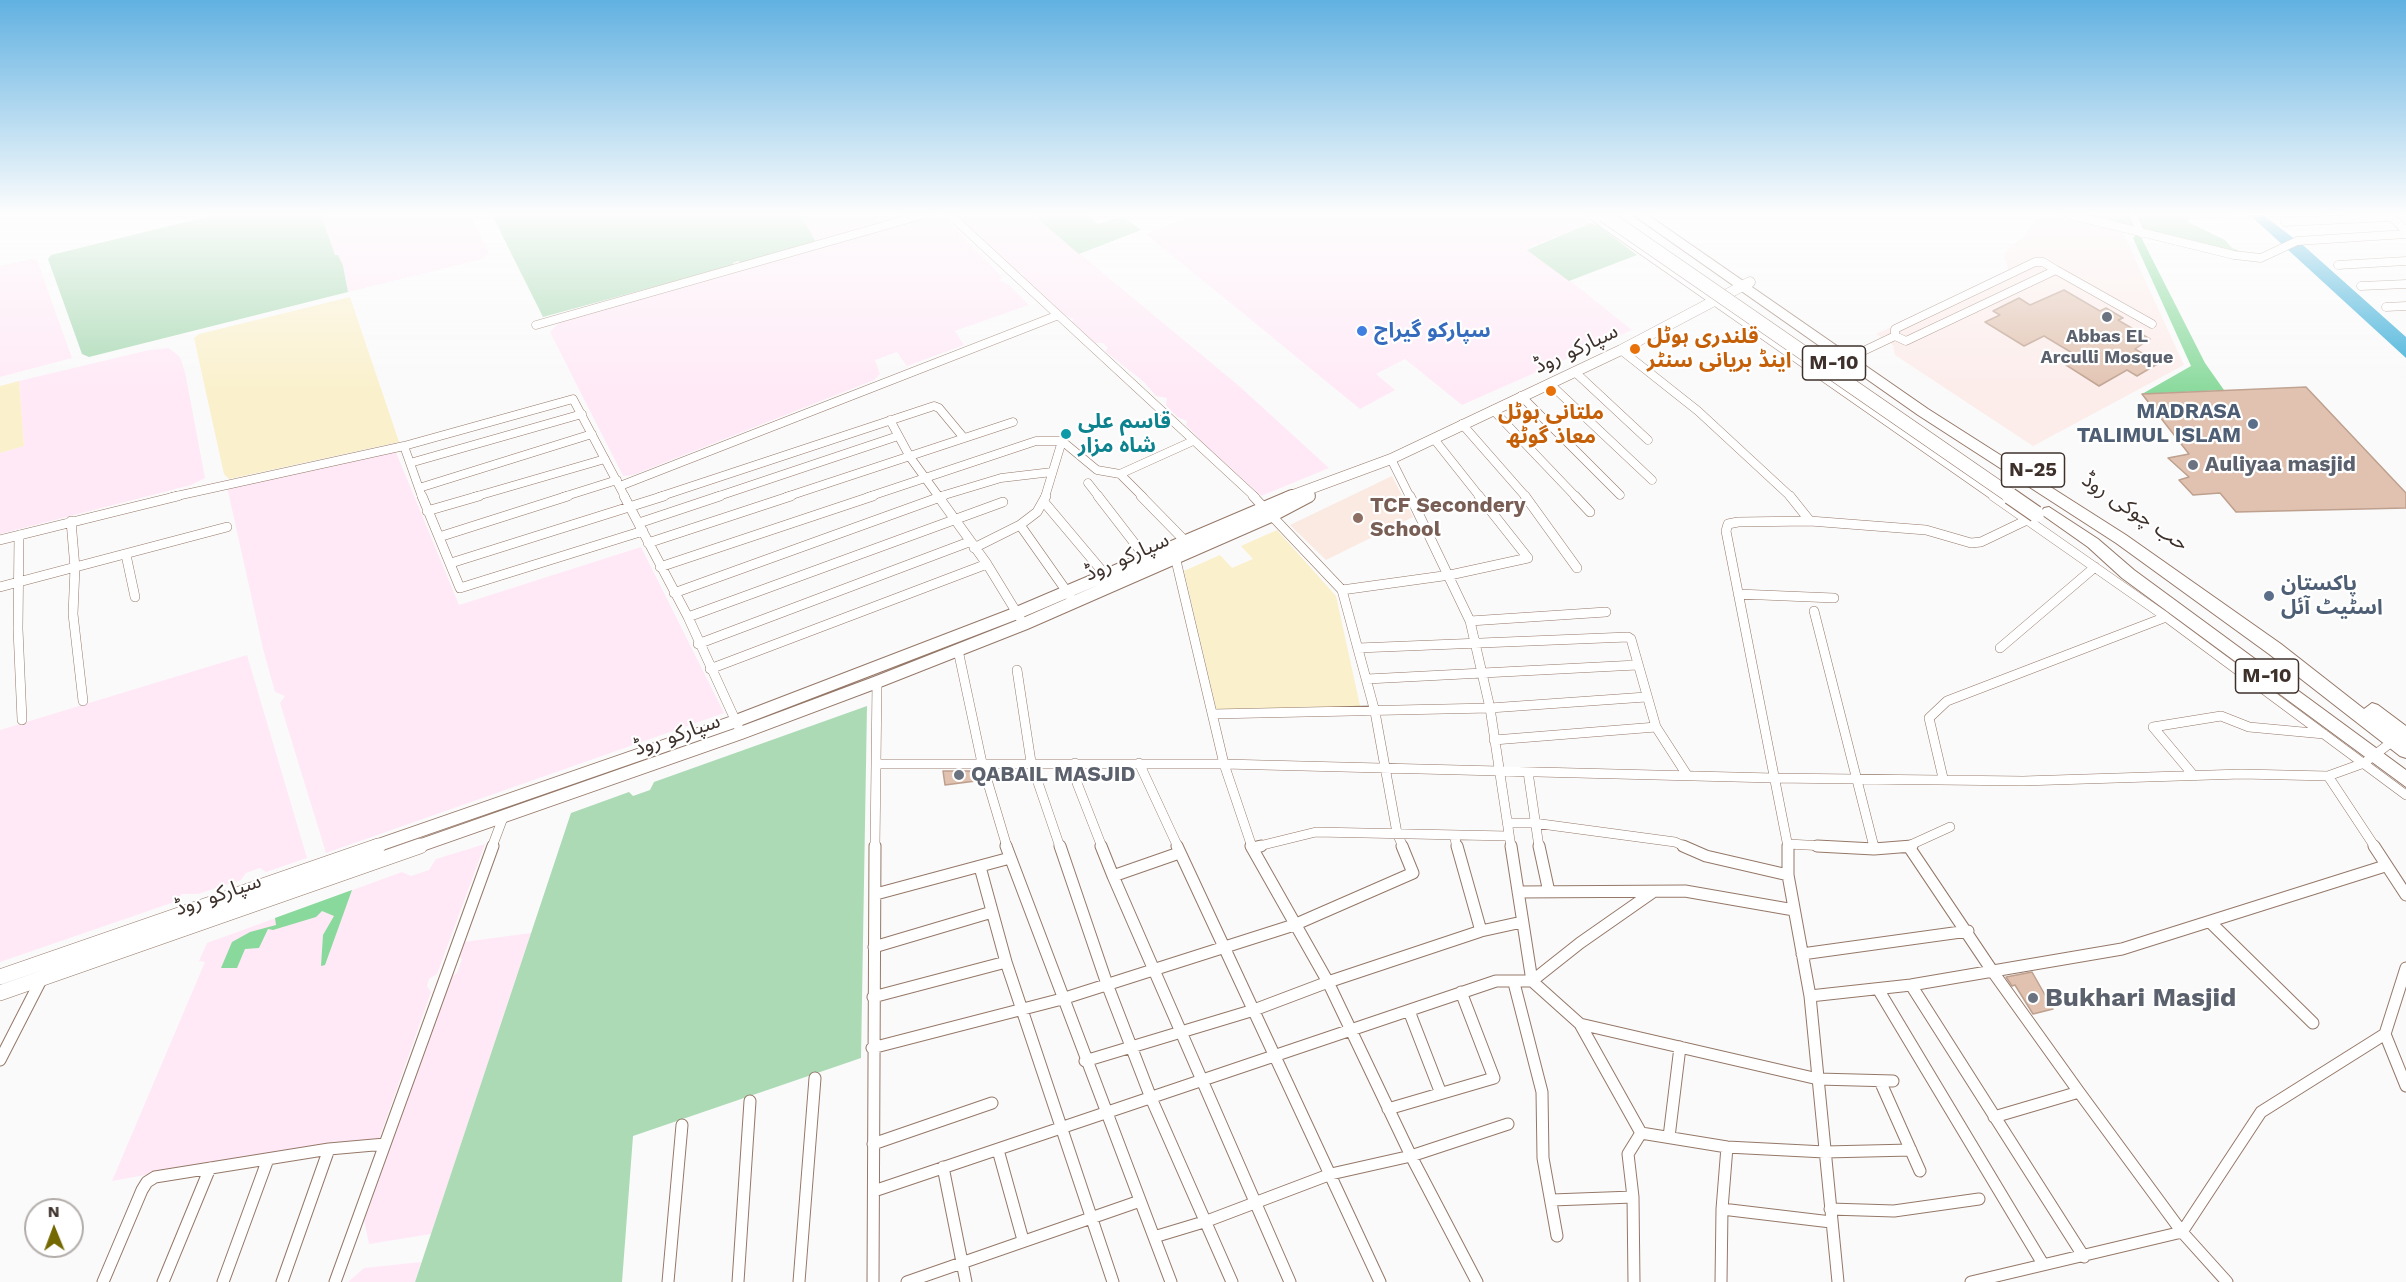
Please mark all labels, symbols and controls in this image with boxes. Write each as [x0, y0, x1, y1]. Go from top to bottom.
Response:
marker: Abbas EL Arculli Mosque [2100, 310, 2114, 324]
place label: سپارکو گیراج [1374, 318, 1491, 344]
street label: سپارکو روڈ [1530, 319, 1622, 379]
marker: سپارکو گیراج [1355, 324, 1369, 338]
place label: قلندری ہوٹل اینڈ بریانی سنٹر [1647, 324, 1792, 374]
place label: Abbas EL Arculli Mosque [2041, 326, 2173, 368]
marker: قلندری ہوٹل اینڈ بریانی سنٹر [1628, 342, 1642, 356]
road number: M-10 [1802, 346, 1866, 380]
marker: ملتانی ہوٹل معاذ گوٹھ [1544, 384, 1558, 398]
place label: MADRASA TALIMUL ISLAM [2077, 399, 2241, 449]
place label: ملتانی ہوٹل معاذ گوٹھ [1498, 400, 1604, 450]
place label: قاسم علی شاہ مزار [1078, 409, 1171, 459]
marker: MADRASA TALIMUL ISLAM [2246, 417, 2260, 431]
marker: قاسم علی شاہ مزار [1059, 427, 1073, 441]
place label: Auliyaa masjid [2205, 452, 2356, 478]
road number: N-25 [2002, 453, 2064, 487]
marker: Auliyaa masjid [2186, 458, 2200, 472]
street label: حب چوکی روڈ [2077, 467, 2193, 557]
place label: TCF Secondery School [1370, 493, 1526, 543]
marker: TCF Secondery School [1351, 511, 1365, 525]
street label: سپارکو روڈ [1081, 527, 1173, 587]
place label: پاکستان اسٹیٹ آئل [2281, 571, 2383, 621]
marker: پاکستان اسٹیٹ آئل [2262, 589, 2276, 603]
road number: M-10 [2236, 659, 2298, 693]
street label: سپارکو روڈ [630, 708, 724, 762]
place label: QABAIL MASJID [971, 762, 1136, 788]
marker: QABAIL MASJID [952, 768, 966, 782]
street label: سپارکو روڈ [171, 868, 265, 922]
place label: Bukhari Masjid [2045, 982, 2236, 1014]
marker: Bukhari Masjid [2026, 991, 2040, 1005]
north arrow [24, 1198, 84, 1258]
text: N [48, 1202, 60, 1221]

